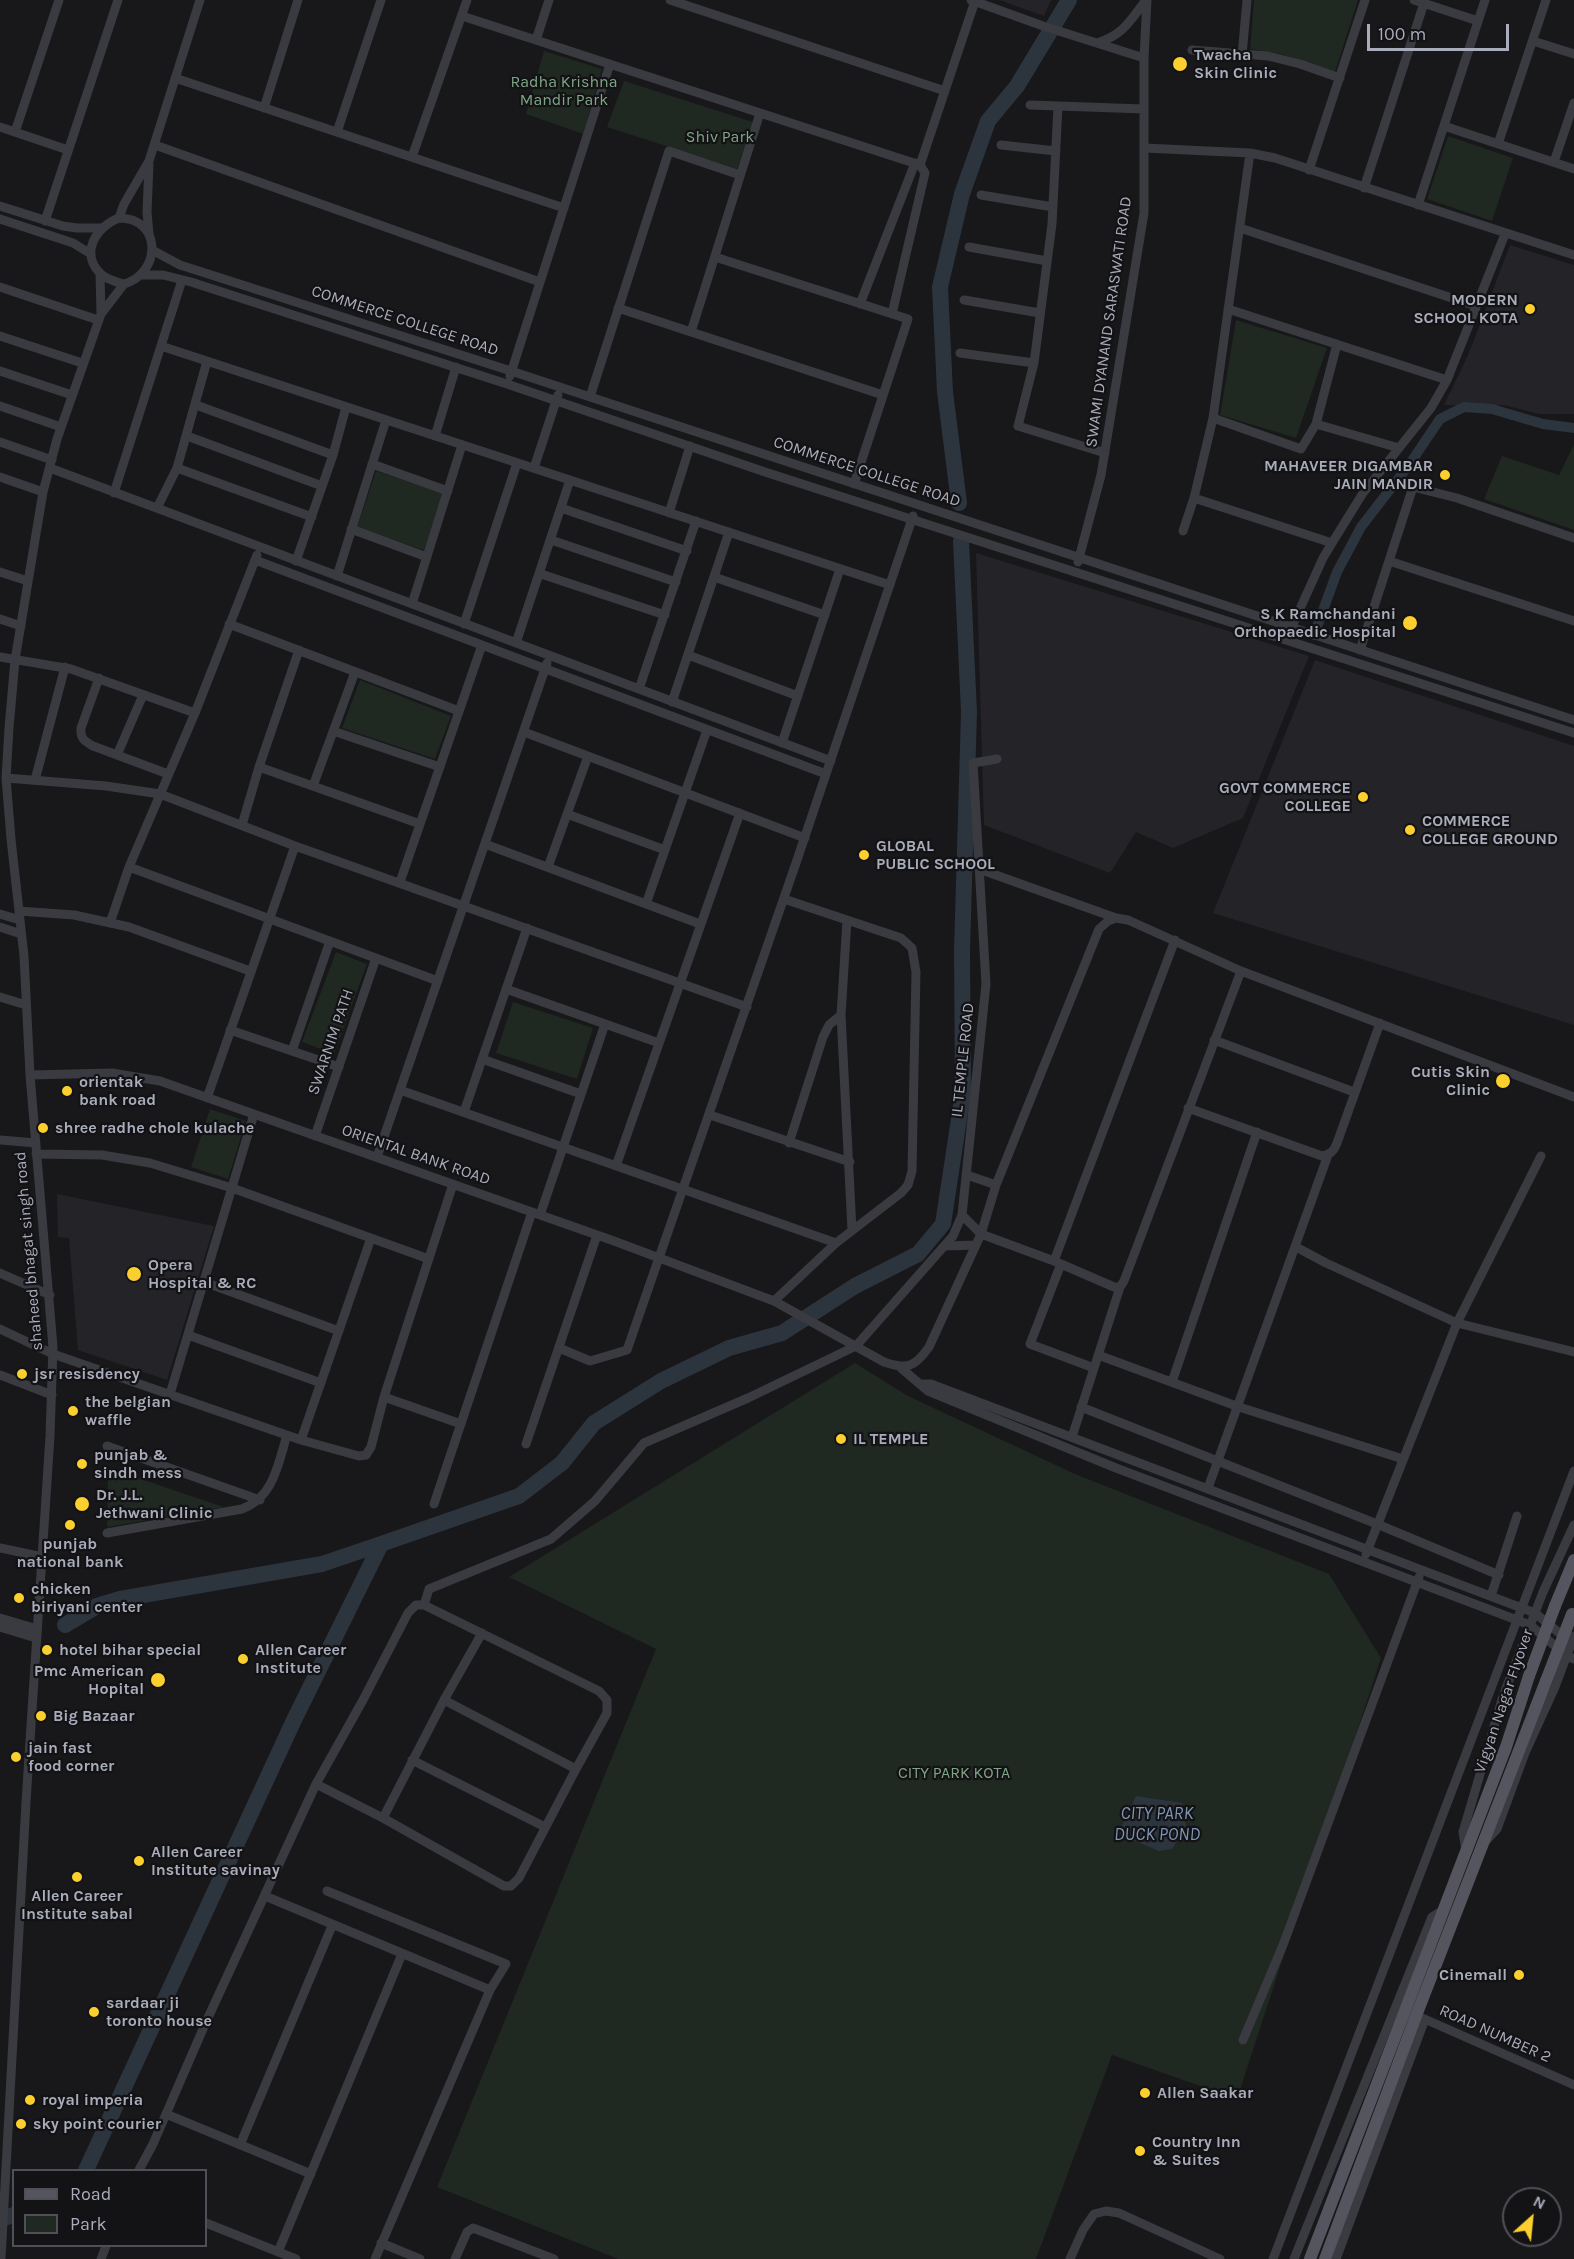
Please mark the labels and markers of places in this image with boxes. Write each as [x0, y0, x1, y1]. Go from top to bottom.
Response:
place label: Twacha Skin Clinic [1194, 45, 1277, 83]
marker: Twacha Skin Clinic [1171, 55, 1189, 73]
place label: MODERN SCHOOL KOTA [1413, 290, 1518, 328]
marker: MODERN SCHOOL KOTA [1523, 302, 1537, 316]
place label: MAHAVEER DIGAMBAR JAIN MANDIR [1264, 456, 1433, 494]
marker: MAHAVEER DIGAMBAR JAIN MANDIR [1438, 468, 1452, 482]
place label: S K Ramchandani Orthopaedic Hospital [1234, 604, 1396, 642]
marker: S K Ramchandani Orthopaedic Hospital [1401, 614, 1419, 632]
place label: GOVT COMMERCE COLLEGE [1219, 778, 1351, 816]
marker: GOVT COMMERCE COLLEGE [1356, 790, 1370, 804]
place label: COMMERCE COLLEGE GROUND [1422, 811, 1558, 849]
marker: COMMERCE COLLEGE GROUND [1403, 823, 1417, 837]
place label: GLOBAL PUBLIC SCHOOL [876, 836, 995, 874]
marker: GLOBAL PUBLIC SCHOOL [857, 848, 871, 862]
place label: Cutis Skin Clinic [1411, 1062, 1490, 1100]
place label: orientak bank road [79, 1072, 156, 1110]
marker: Cutis Skin Clinic [1494, 1072, 1512, 1090]
marker: orientak bank road [60, 1084, 74, 1098]
place label: shree radhe chole kulache [55, 1118, 254, 1138]
marker: shree radhe chole kulache [36, 1121, 50, 1135]
place label: Opera Hospital & RC [148, 1255, 256, 1293]
marker: Opera Hospital & RC [125, 1265, 143, 1283]
place label: jsr resisdency [34, 1364, 140, 1384]
marker: jsr resisdency [15, 1367, 29, 1381]
place label: the belgian waffle [85, 1392, 171, 1430]
marker: the belgian waffle [66, 1404, 80, 1418]
place label: IL TEMPLE [853, 1429, 928, 1449]
marker: IL TEMPLE [834, 1432, 848, 1446]
place label: punjab & sindh mess [94, 1445, 182, 1483]
marker: punjab & sindh mess [75, 1457, 89, 1471]
place label: Dr. J.L. Jethwani Clinic [96, 1485, 213, 1523]
marker: Dr. J.L. Jethwani Clinic [73, 1495, 91, 1513]
marker: punjab national bank [63, 1518, 77, 1532]
place label: punjab national bank [17, 1534, 123, 1572]
place label: chicken biriyani center [31, 1579, 142, 1617]
marker: chicken biriyani center [12, 1591, 26, 1605]
place label: hotel bihar special [59, 1640, 201, 1660]
place label: Allen Career Institute [255, 1640, 346, 1678]
marker: hotel bihar special [40, 1643, 54, 1657]
marker: Allen Career Institute [236, 1652, 250, 1666]
place label: Pmc American Hopital [34, 1661, 144, 1699]
marker: Pmc American Hopital [149, 1671, 167, 1689]
place label: Big Bazaar [53, 1706, 135, 1726]
marker: Big Bazaar [34, 1709, 48, 1723]
place label: jain fast food corner [28, 1738, 114, 1776]
marker: jain fast food corner [9, 1750, 23, 1764]
place label: Allen Career Institute savinay [151, 1842, 280, 1880]
marker: Allen Career Institute savinay [132, 1854, 146, 1868]
marker: Allen Career Institute sabal [70, 1870, 84, 1884]
place label: Allen Career Institute sabal [21, 1886, 133, 1924]
place label: Cinemall [1439, 1965, 1507, 1985]
marker: Cinemall [1512, 1968, 1526, 1982]
place label: sardaar ji toronto house [106, 1993, 212, 2031]
marker: sardaar ji toronto house [87, 2005, 101, 2019]
place label: Allen Saakar [1157, 2083, 1253, 2103]
marker: Allen Saakar [1138, 2086, 1152, 2100]
place label: royal imperia [42, 2090, 143, 2110]
marker: royal imperia [23, 2093, 37, 2107]
place label: sky point courier [33, 2114, 161, 2134]
marker: sky point courier [14, 2117, 28, 2131]
place label: Country Inn & Suites [1152, 2132, 1241, 2170]
marker: Country Inn & Suites [1133, 2144, 1147, 2158]

